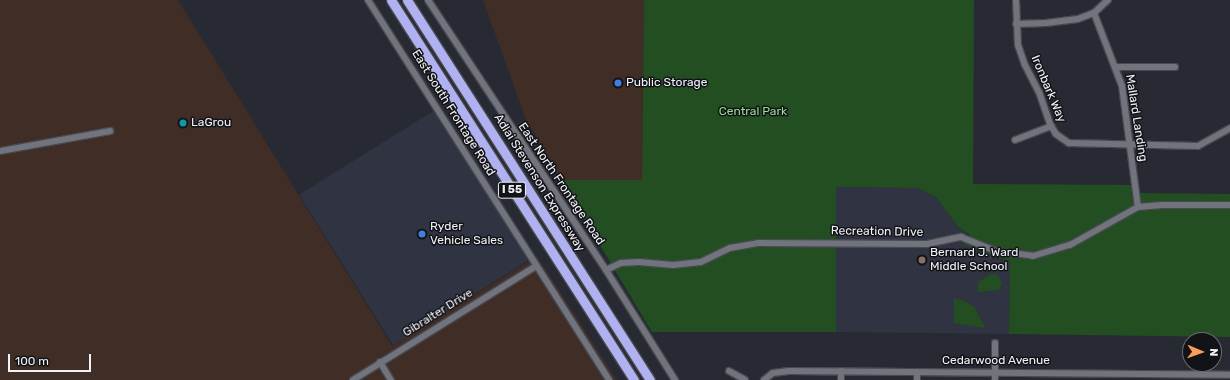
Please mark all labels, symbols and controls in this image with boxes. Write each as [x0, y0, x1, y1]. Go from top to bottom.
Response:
street label: East South Frontage Road [408, 47, 498, 179]
street label: Ironbark Way [1027, 53, 1069, 125]
street label: Mallard Landing [1122, 73, 1150, 163]
place label: Public Storage [626, 76, 707, 90]
marker: Public Storage [613, 78, 623, 88]
park label: Central Park [719, 105, 787, 119]
street label: Adlai Stevenson Expressway [491, 112, 587, 254]
place label: LaGrou [191, 116, 231, 130]
marker: LaGrou [178, 118, 188, 128]
street label: East North Frontage Road [515, 120, 607, 248]
road number: I 55 [497, 181, 527, 199]
place label: Ryder Vehicle Sales [430, 220, 503, 248]
street label: Recreation Drive [831, 224, 923, 240]
marker: Ryder Vehicle Sales [417, 229, 427, 239]
place label: Bernard J. Ward Middle School [930, 246, 1019, 274]
marker: Bernard J. Ward Middle School [917, 255, 927, 265]
street label: Gibralter Drive [400, 286, 476, 340]
north arrow [1182, 332, 1222, 372]
scale bar [10, 346, 93, 372]
text: N [1207, 348, 1220, 357]
text: 100 m [15, 354, 49, 368]
street label: Cedarwood Avenue [942, 354, 1050, 368]

